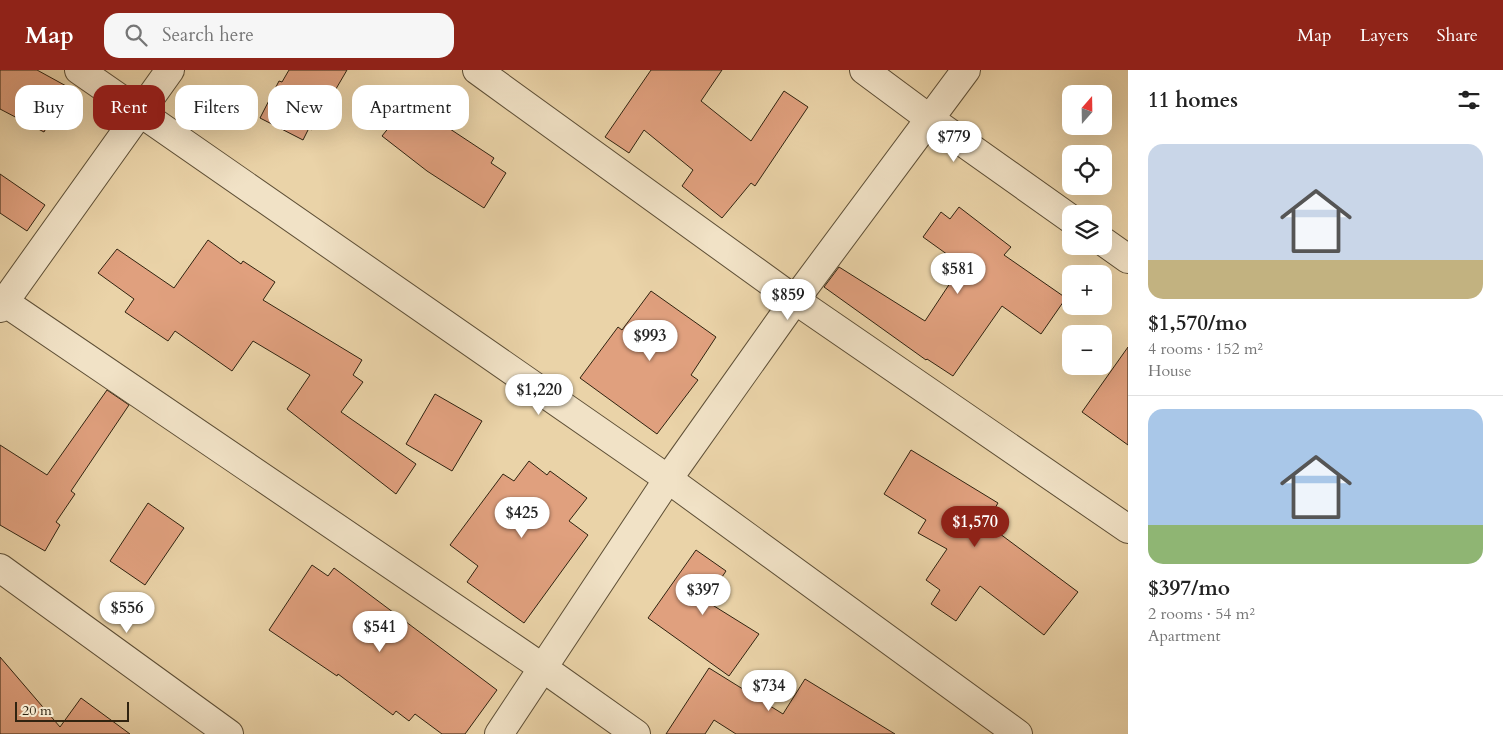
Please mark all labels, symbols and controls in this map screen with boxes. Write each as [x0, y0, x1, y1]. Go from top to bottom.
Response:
search box [104, 13, 454, 58]
text: Map [25, 19, 74, 52]
icon: search [122, 21, 150, 49]
text: Search here [162, 22, 254, 48]
text: Map [1297, 23, 1332, 48]
text: Layers [1360, 23, 1409, 48]
text: Share [1437, 23, 1478, 48]
chip: Buy [15, 85, 83, 130]
chip: Rent [93, 85, 165, 130]
chip: Filters [175, 85, 258, 130]
chip: New [268, 85, 342, 130]
chip: Apartment [352, 85, 469, 130]
north arrow [1062, 85, 1112, 135]
map controls [1062, 85, 1112, 375]
text: 11 homes [1148, 86, 1238, 115]
icon: filters [1455, 86, 1483, 114]
pin: $779 [924, 121, 984, 163]
text: $779 [938, 126, 970, 148]
button: locate [1062, 145, 1112, 195]
icon: home [1271, 176, 1361, 266]
button: layers [1062, 205, 1112, 255]
pin: $581 [928, 252, 988, 295]
text: $581 [942, 258, 974, 280]
button: + [1062, 265, 1112, 315]
pin: $859 [758, 278, 818, 321]
text: $859 [772, 284, 804, 306]
text: $1,570/mo [1148, 309, 1247, 338]
pin: $993 [620, 320, 680, 362]
text: $993 [634, 325, 666, 347]
button: − [1062, 325, 1112, 375]
text: 4 rooms · 152 m² [1148, 338, 1263, 360]
text: House [1148, 360, 1191, 382]
pin: $1,220 [498, 374, 580, 416]
text: $1,220 [516, 379, 562, 401]
icon: home [1271, 442, 1361, 532]
pin: $425 [492, 496, 552, 539]
text: $425 [506, 502, 538, 524]
pin: $1,570 [934, 506, 1016, 548]
text: $1,570 [952, 511, 998, 533]
pin: $397 [673, 574, 733, 616]
text: $397/mo [1148, 574, 1230, 603]
text: $397 [687, 579, 719, 601]
pin: $556 [97, 592, 157, 634]
text: $556 [111, 597, 143, 619]
text: 2 rooms · 54 m² [1148, 603, 1255, 625]
pin: $541 [350, 610, 410, 653]
text: $541 [364, 616, 396, 638]
text: Apartment [1148, 625, 1221, 647]
pin: $734 [739, 670, 799, 712]
text: $734 [753, 675, 785, 697]
scale bar [15, 699, 129, 722]
text: 20 m [22, 701, 52, 720]

